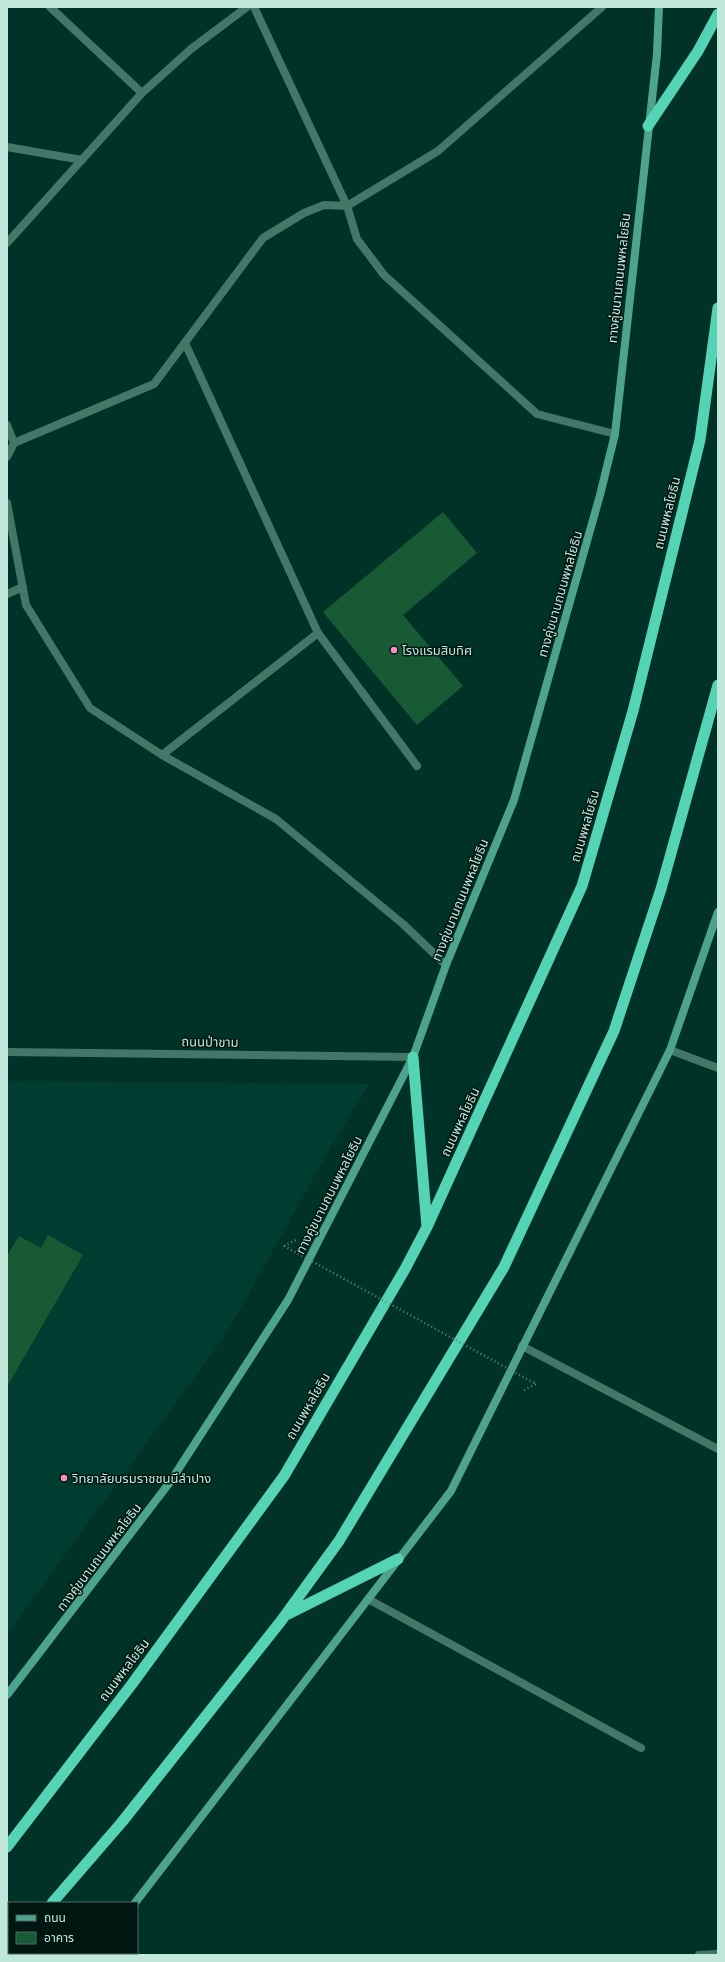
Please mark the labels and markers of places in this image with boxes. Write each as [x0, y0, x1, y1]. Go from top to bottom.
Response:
place label: โรงแรมสิบทิศ [402, 643, 472, 658]
marker: โรงแรมสิบทิศ [389, 645, 399, 655]
place label: วิทยาลัยบรมราชชนนีลำปาง [72, 1471, 211, 1486]
marker: วิทยาลัยบรมราชชนนีลำปาง [59, 1473, 69, 1483]

